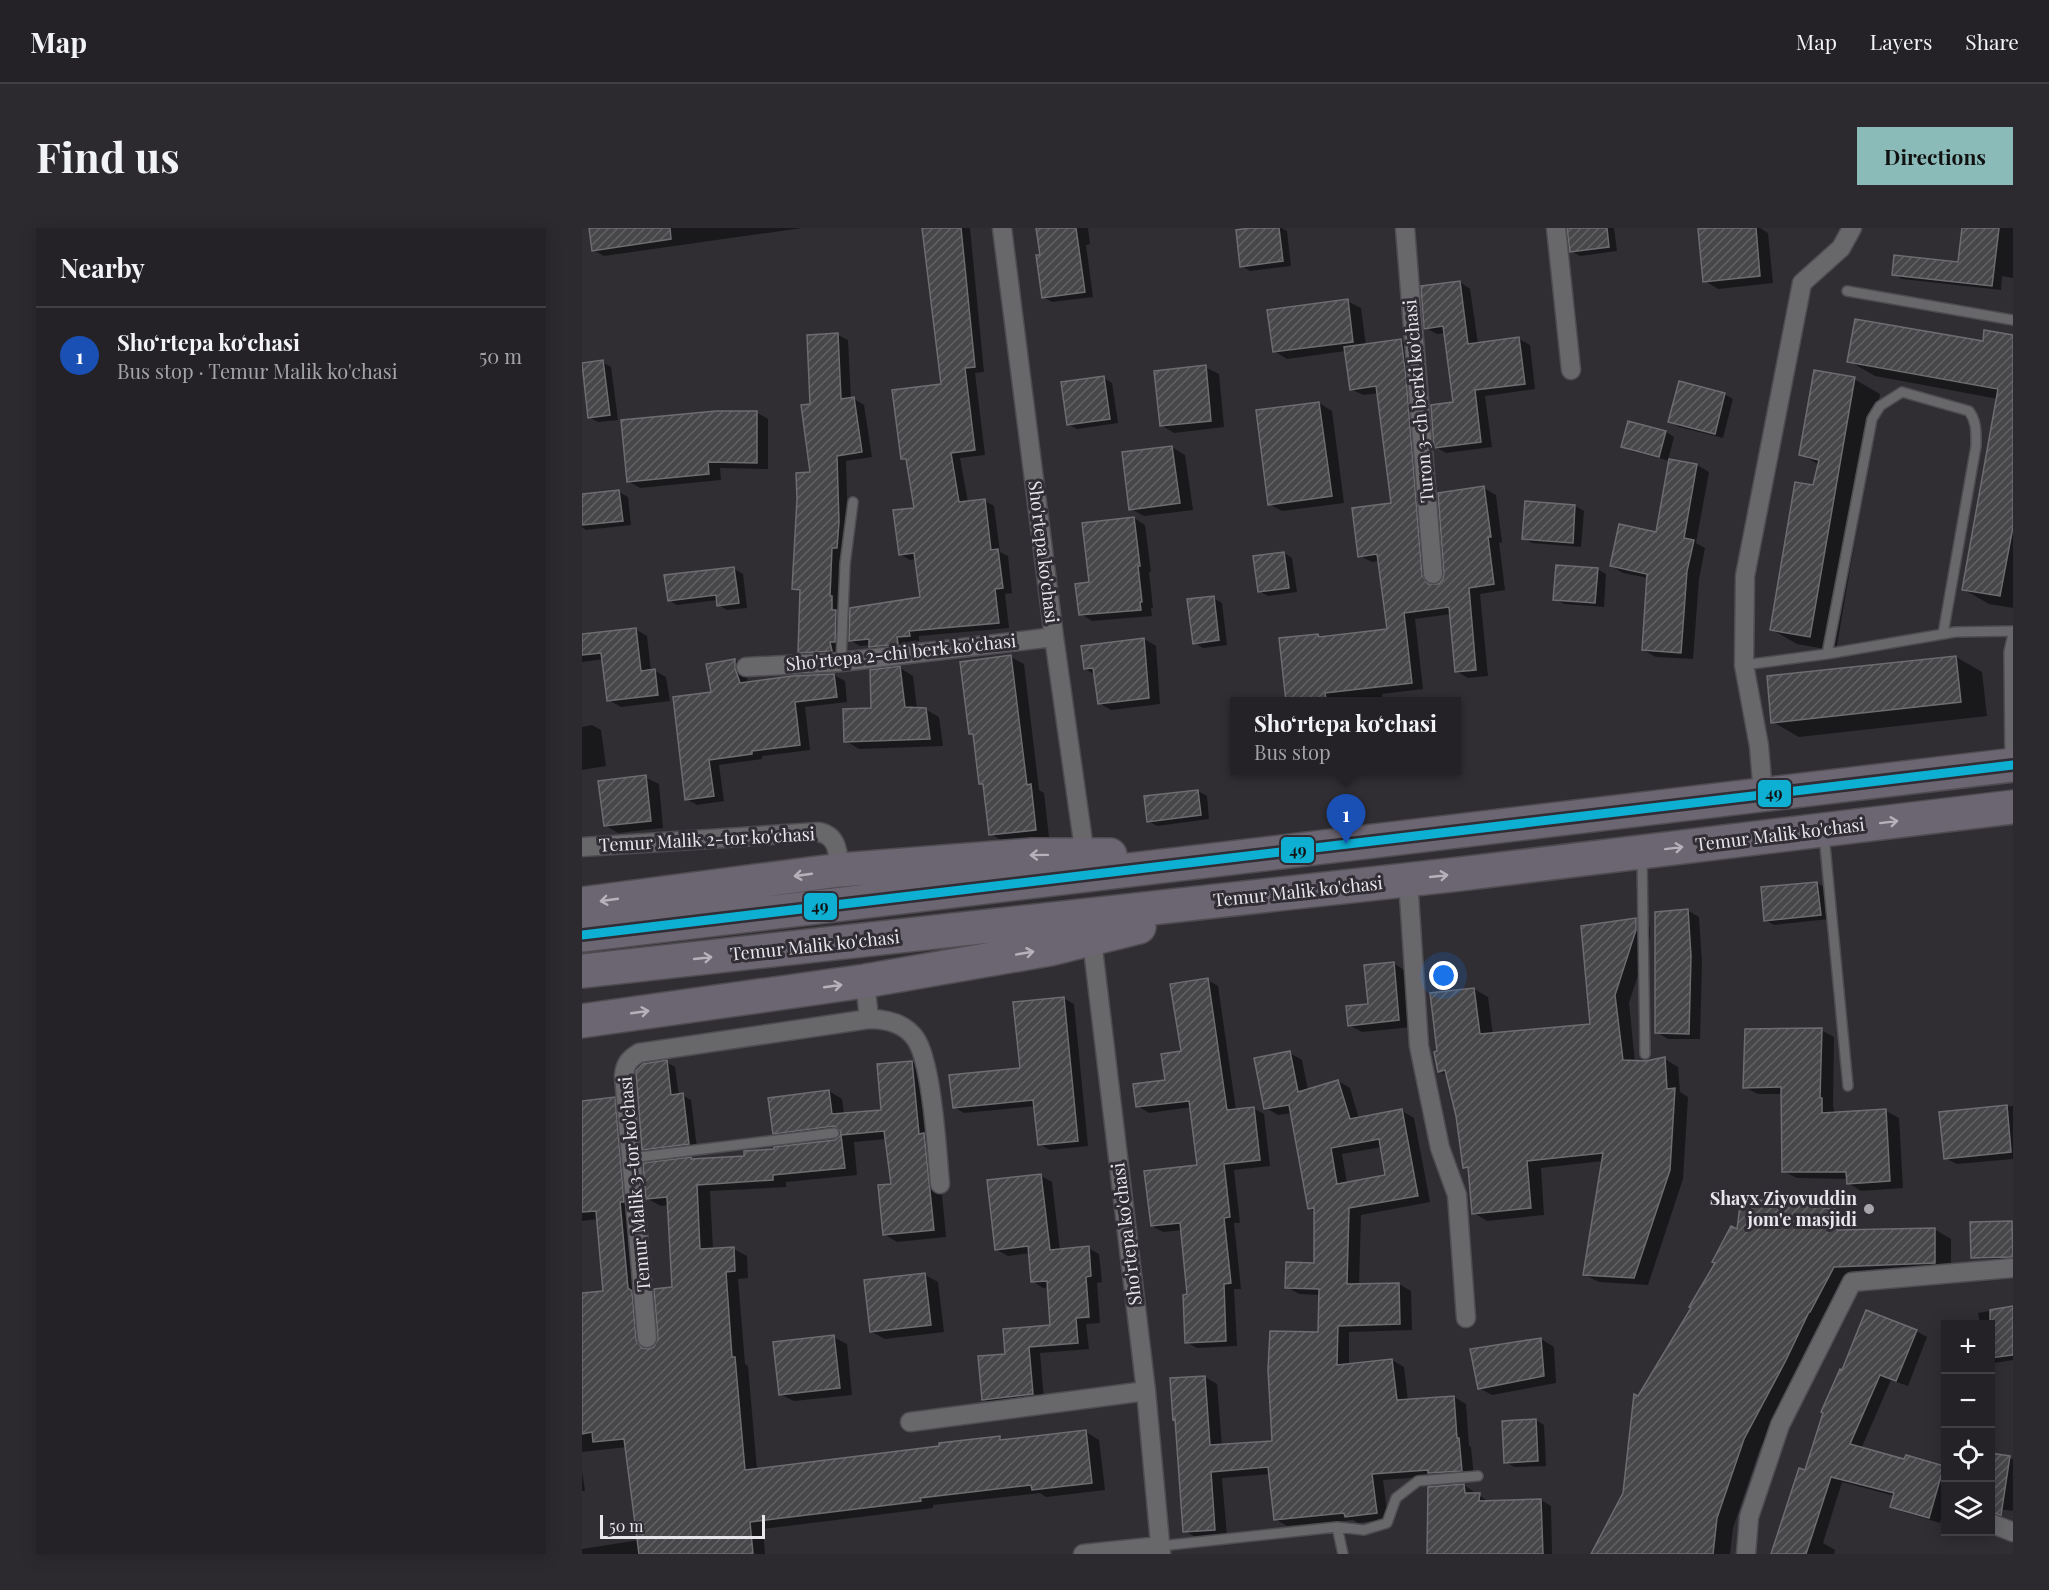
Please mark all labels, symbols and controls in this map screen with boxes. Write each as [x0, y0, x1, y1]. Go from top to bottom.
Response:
text: Map [30, 23, 87, 60]
text: Map [1796, 27, 1837, 55]
text: Layers [1870, 27, 1932, 55]
text: Share [1965, 27, 2019, 55]
button: Directions [1857, 127, 2013, 185]
text: Find us [36, 128, 180, 184]
text: Nearby [60, 250, 145, 285]
street label: Turon 3-ch berki ko'chasi [1397, 299, 1439, 504]
text: Shoʻrtepa koʻchasi [117, 327, 300, 357]
text: 1 [76, 342, 83, 369]
text: 50 m [479, 342, 522, 369]
text: Bus stop · Temur Malik ko'chasi [117, 357, 398, 384]
street label: Sho'rtepa ko'chasi [1023, 479, 1065, 625]
street label: Sho'rtepa 2-chi berk ko'chasi [785, 628, 1017, 676]
popup [1230, 697, 1461, 775]
text: Shoʻrtepa koʻchasi [1254, 708, 1437, 738]
text: Bus stop [1254, 738, 1331, 765]
line badge: 49 [1757, 779, 1792, 808]
text: 49 [1765, 782, 1783, 803]
pin: 1 [1326, 794, 1365, 844]
street label: Temur Malik ko'chasi [1694, 812, 1866, 856]
one-way arrow [1878, 816, 1898, 827]
street label: Temur Malik 2-tor ko'chasi [598, 821, 816, 857]
line badge: 49 [1280, 836, 1315, 864]
text: 49 [1289, 839, 1307, 860]
one-way arrow [1664, 842, 1684, 853]
one-way arrow [1029, 850, 1049, 861]
one-way arrow [793, 869, 813, 880]
street label: Temur Malik ko'chasi [1212, 870, 1384, 912]
one-way arrow [1429, 870, 1449, 881]
line badge: 49 [803, 892, 838, 921]
one-way arrow [600, 895, 620, 906]
text: 49 [811, 895, 829, 916]
street label: Temur Malik ko'chasi [729, 924, 901, 966]
one-way arrow [1015, 947, 1035, 958]
one-way arrow [692, 952, 712, 963]
your location [1429, 961, 1458, 990]
one-way arrow [823, 980, 842, 991]
one-way arrow [630, 1007, 649, 1018]
street label: Temur Malik 3-tor ko'chasi [613, 1076, 655, 1293]
street label: Sho'rtepa ko'chasi [1105, 1161, 1147, 1307]
place label: Shayx Ziyovuddin jom'e masjidi [1710, 1186, 1857, 1231]
marker: Shayx Ziyovuddin jom'e masjidi [1862, 1202, 1876, 1216]
map controls [1941, 1320, 1995, 1536]
button: + [1941, 1320, 1995, 1374]
button: − [1941, 1374, 1995, 1428]
button: locate [1941, 1428, 1995, 1482]
button: layers [1941, 1482, 1995, 1536]
scale bar [600, 1512, 765, 1540]
text: 50 m [609, 1515, 643, 1536]

